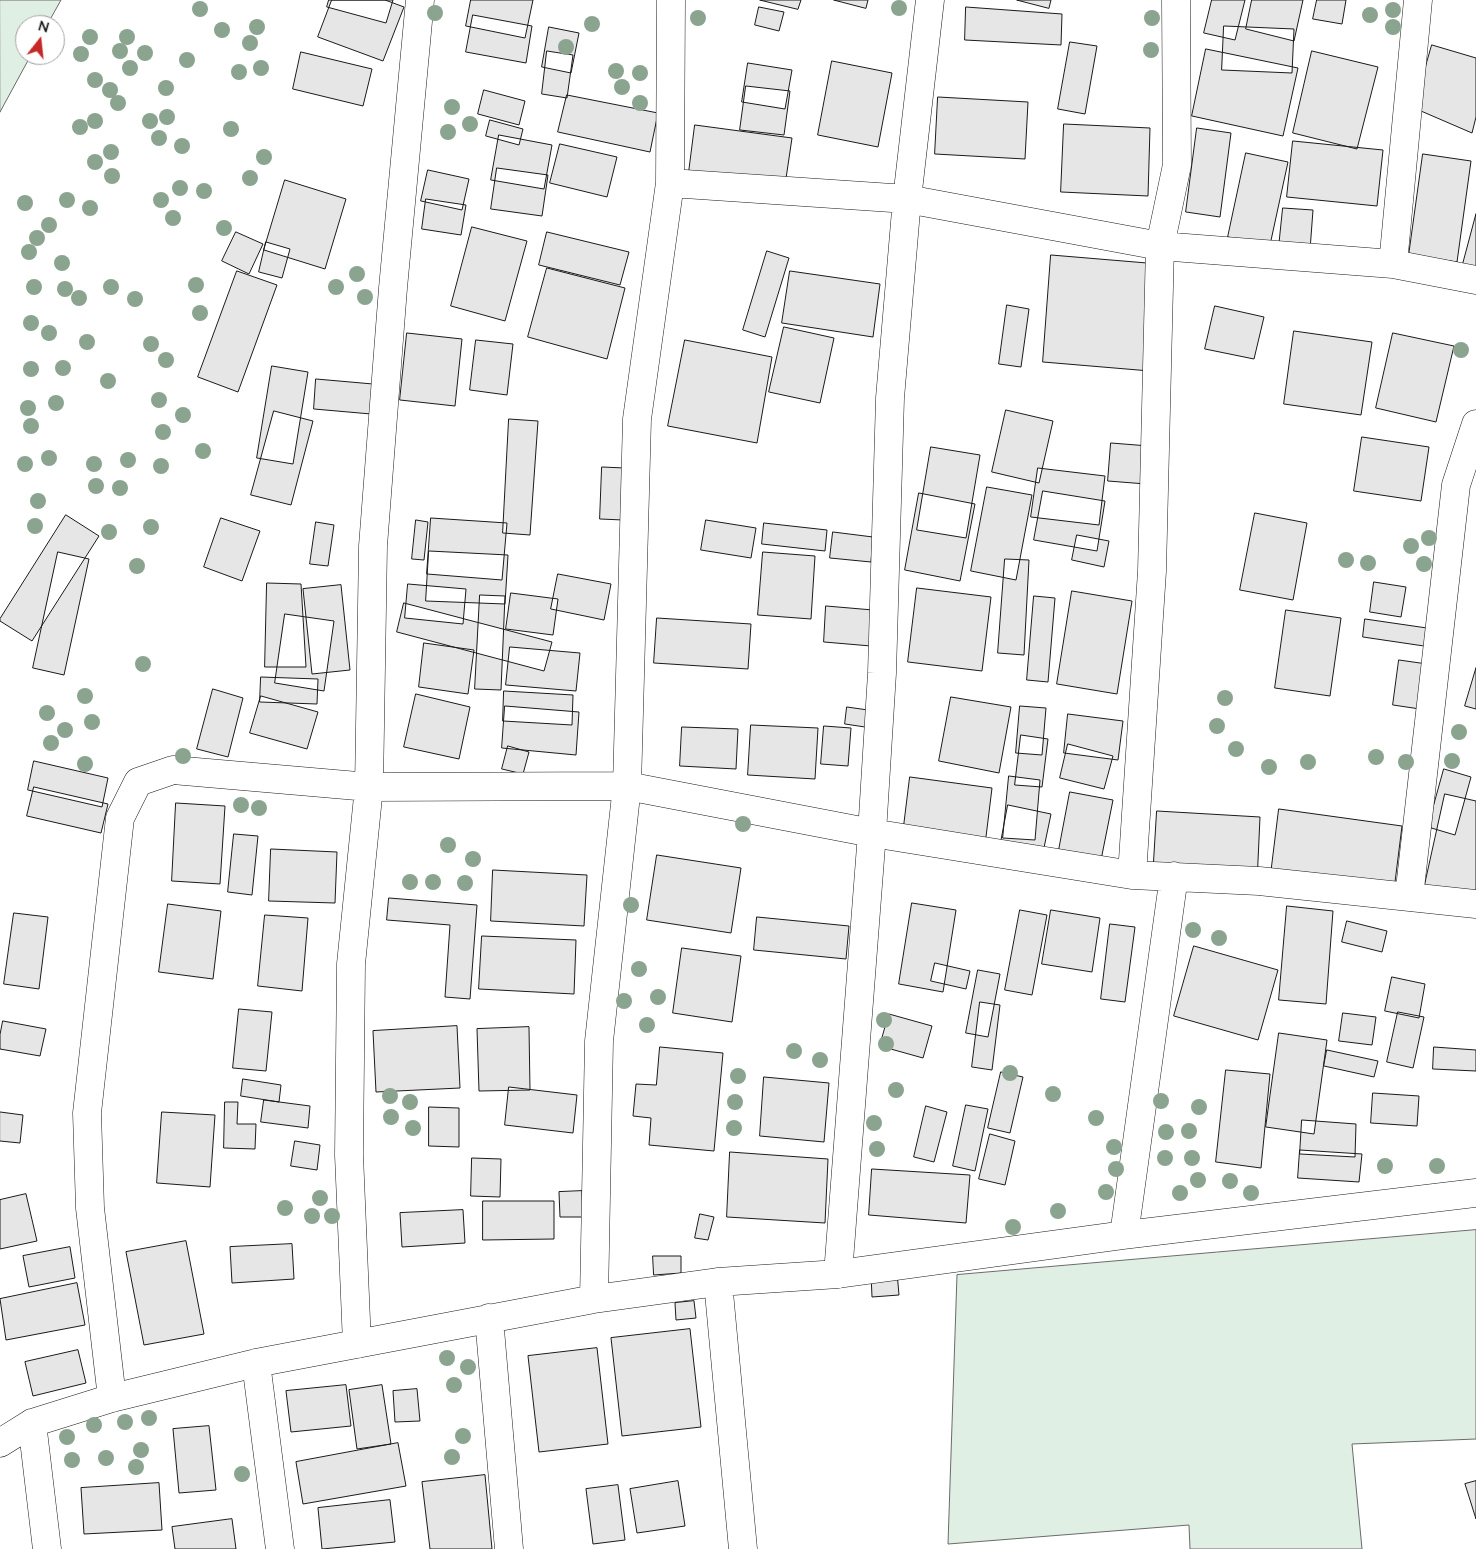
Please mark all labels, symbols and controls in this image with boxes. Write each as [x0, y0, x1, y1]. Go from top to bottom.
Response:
north arrow [15, 15, 65, 65]
text: N [36, 16, 52, 36]

